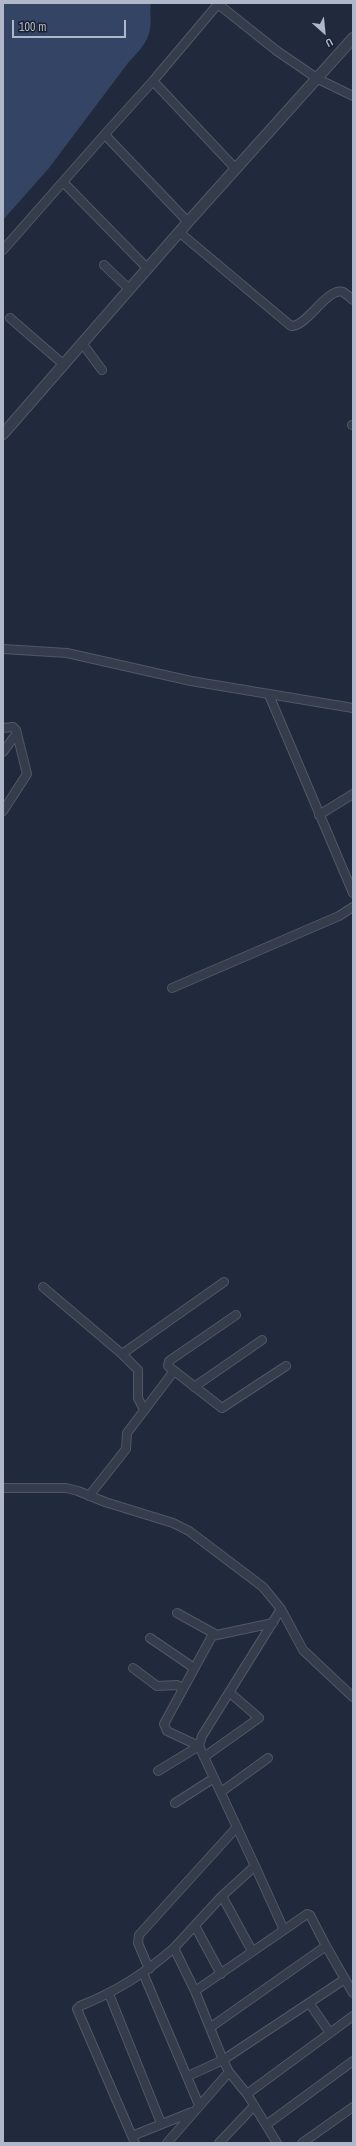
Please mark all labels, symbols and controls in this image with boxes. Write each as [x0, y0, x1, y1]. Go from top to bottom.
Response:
scale bar [14, 12, 128, 38]
north arrow [304, 12, 344, 52]
text: 100 m [19, 19, 46, 35]
text: U [323, 35, 336, 50]

